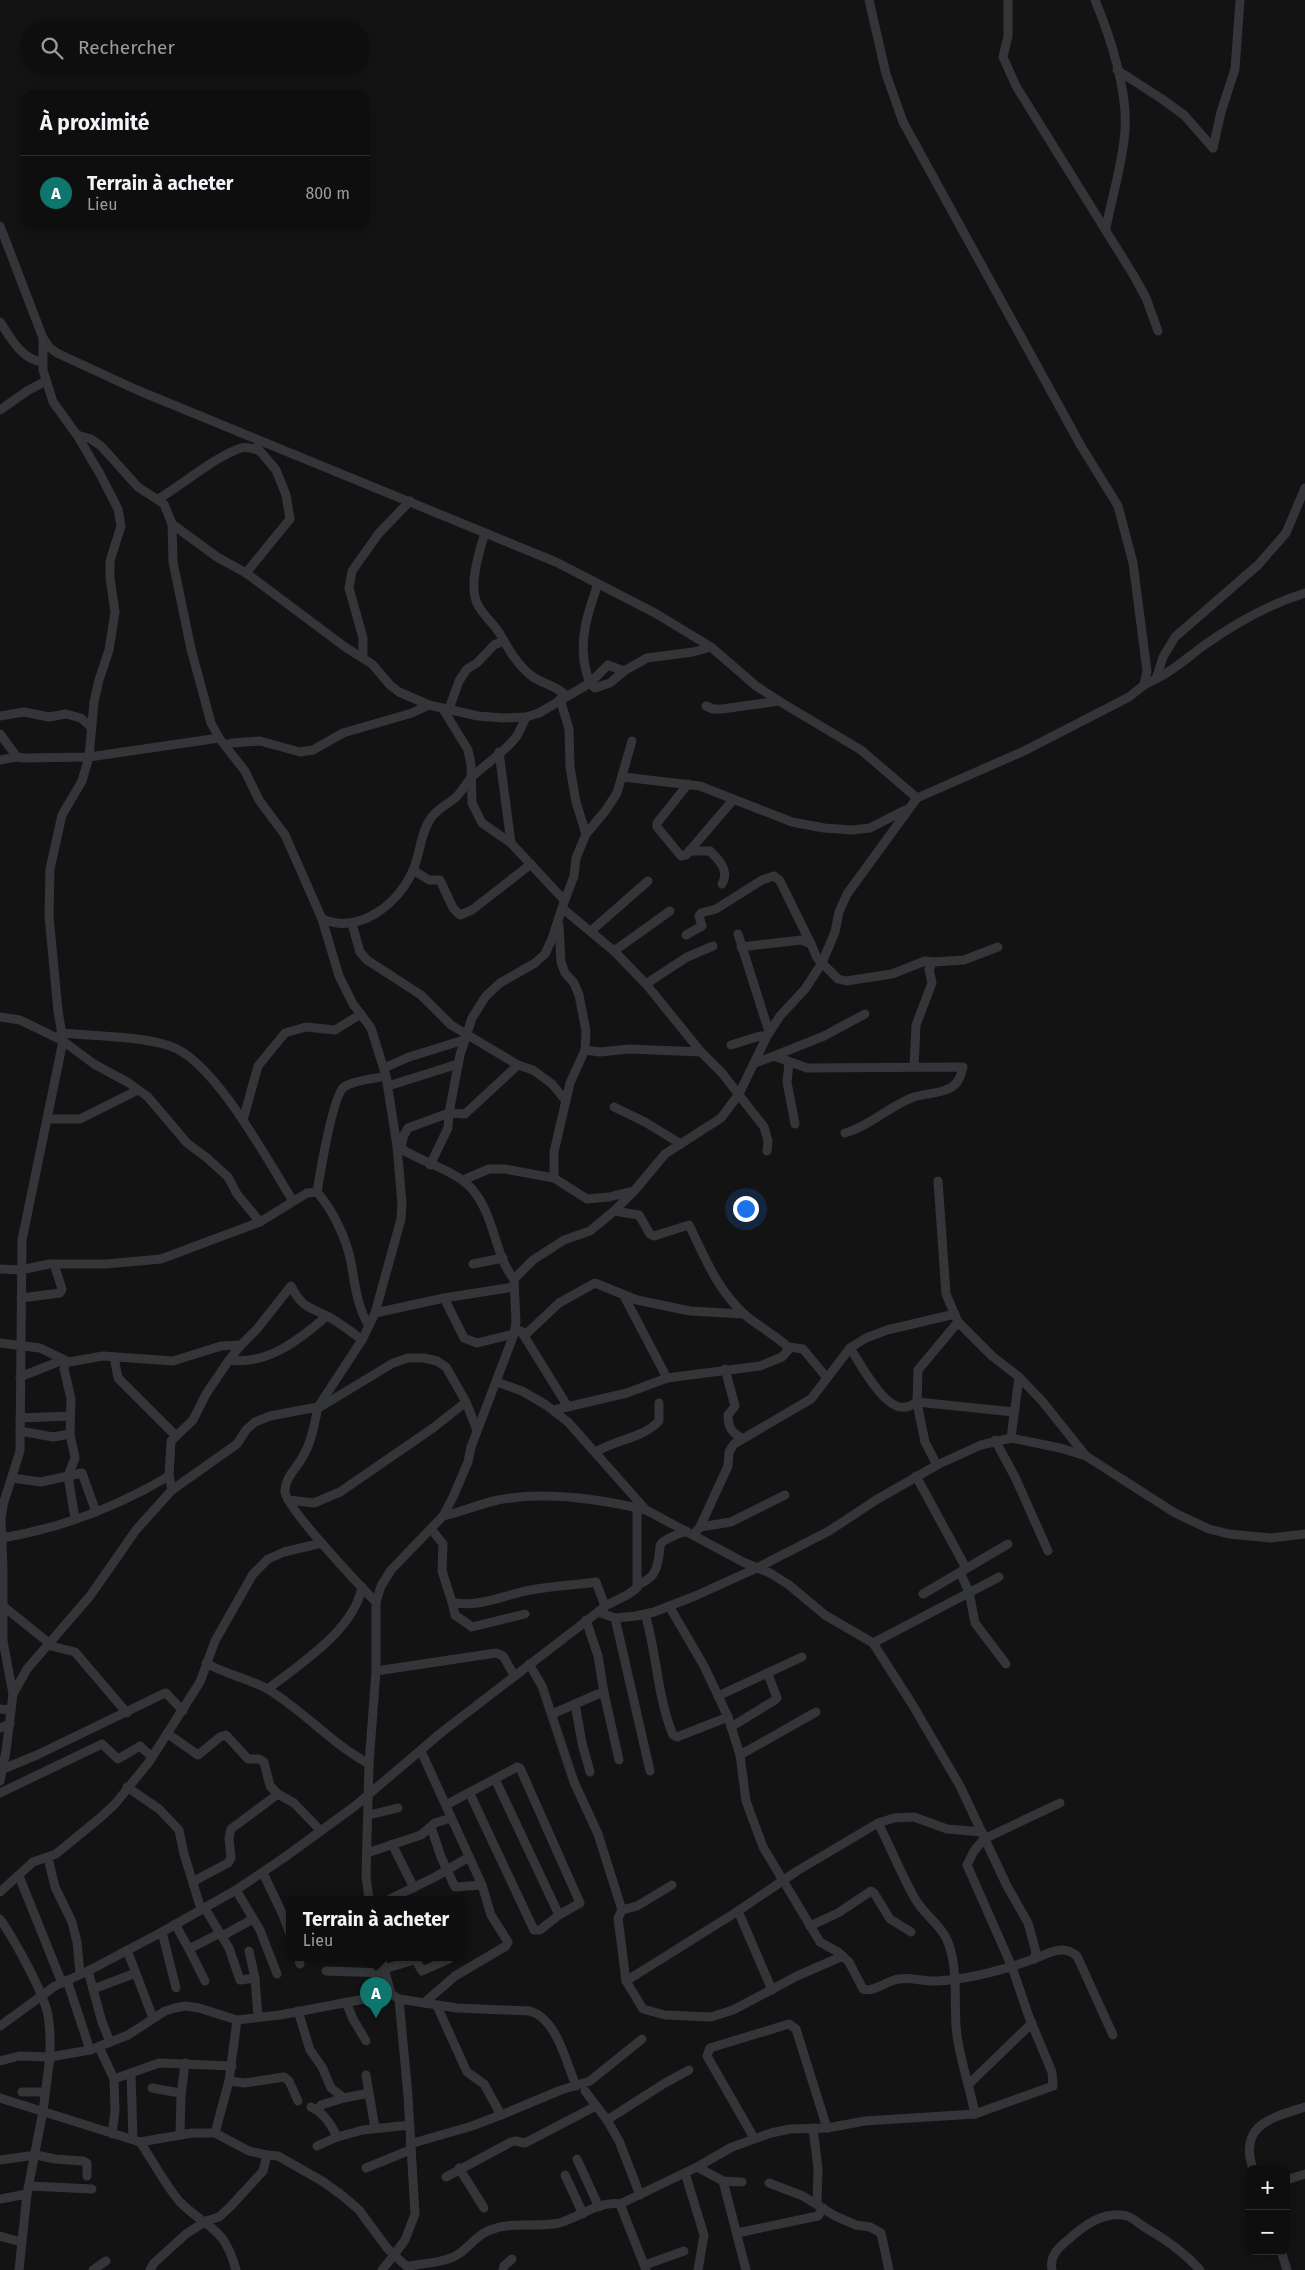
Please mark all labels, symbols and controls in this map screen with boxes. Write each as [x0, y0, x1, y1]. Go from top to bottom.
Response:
search box [20, 20, 370, 75]
icon: search [38, 34, 66, 62]
text: Rechercher [78, 36, 175, 59]
text: À proximité [40, 110, 149, 136]
text: Terrain à acheter [87, 172, 234, 195]
text: A [51, 184, 61, 203]
text: 800 m [305, 184, 350, 203]
text: Lieu [87, 195, 118, 214]
your location [733, 1196, 759, 1222]
popup [286, 1896, 466, 1961]
text: Terrain à acheter [303, 1908, 449, 1931]
text: Lieu [303, 1931, 333, 1950]
pin: A [360, 1977, 392, 2018]
map controls [1245, 2165, 1290, 2255]
button: + [1245, 2165, 1290, 2210]
button: − [1245, 2210, 1290, 2255]

